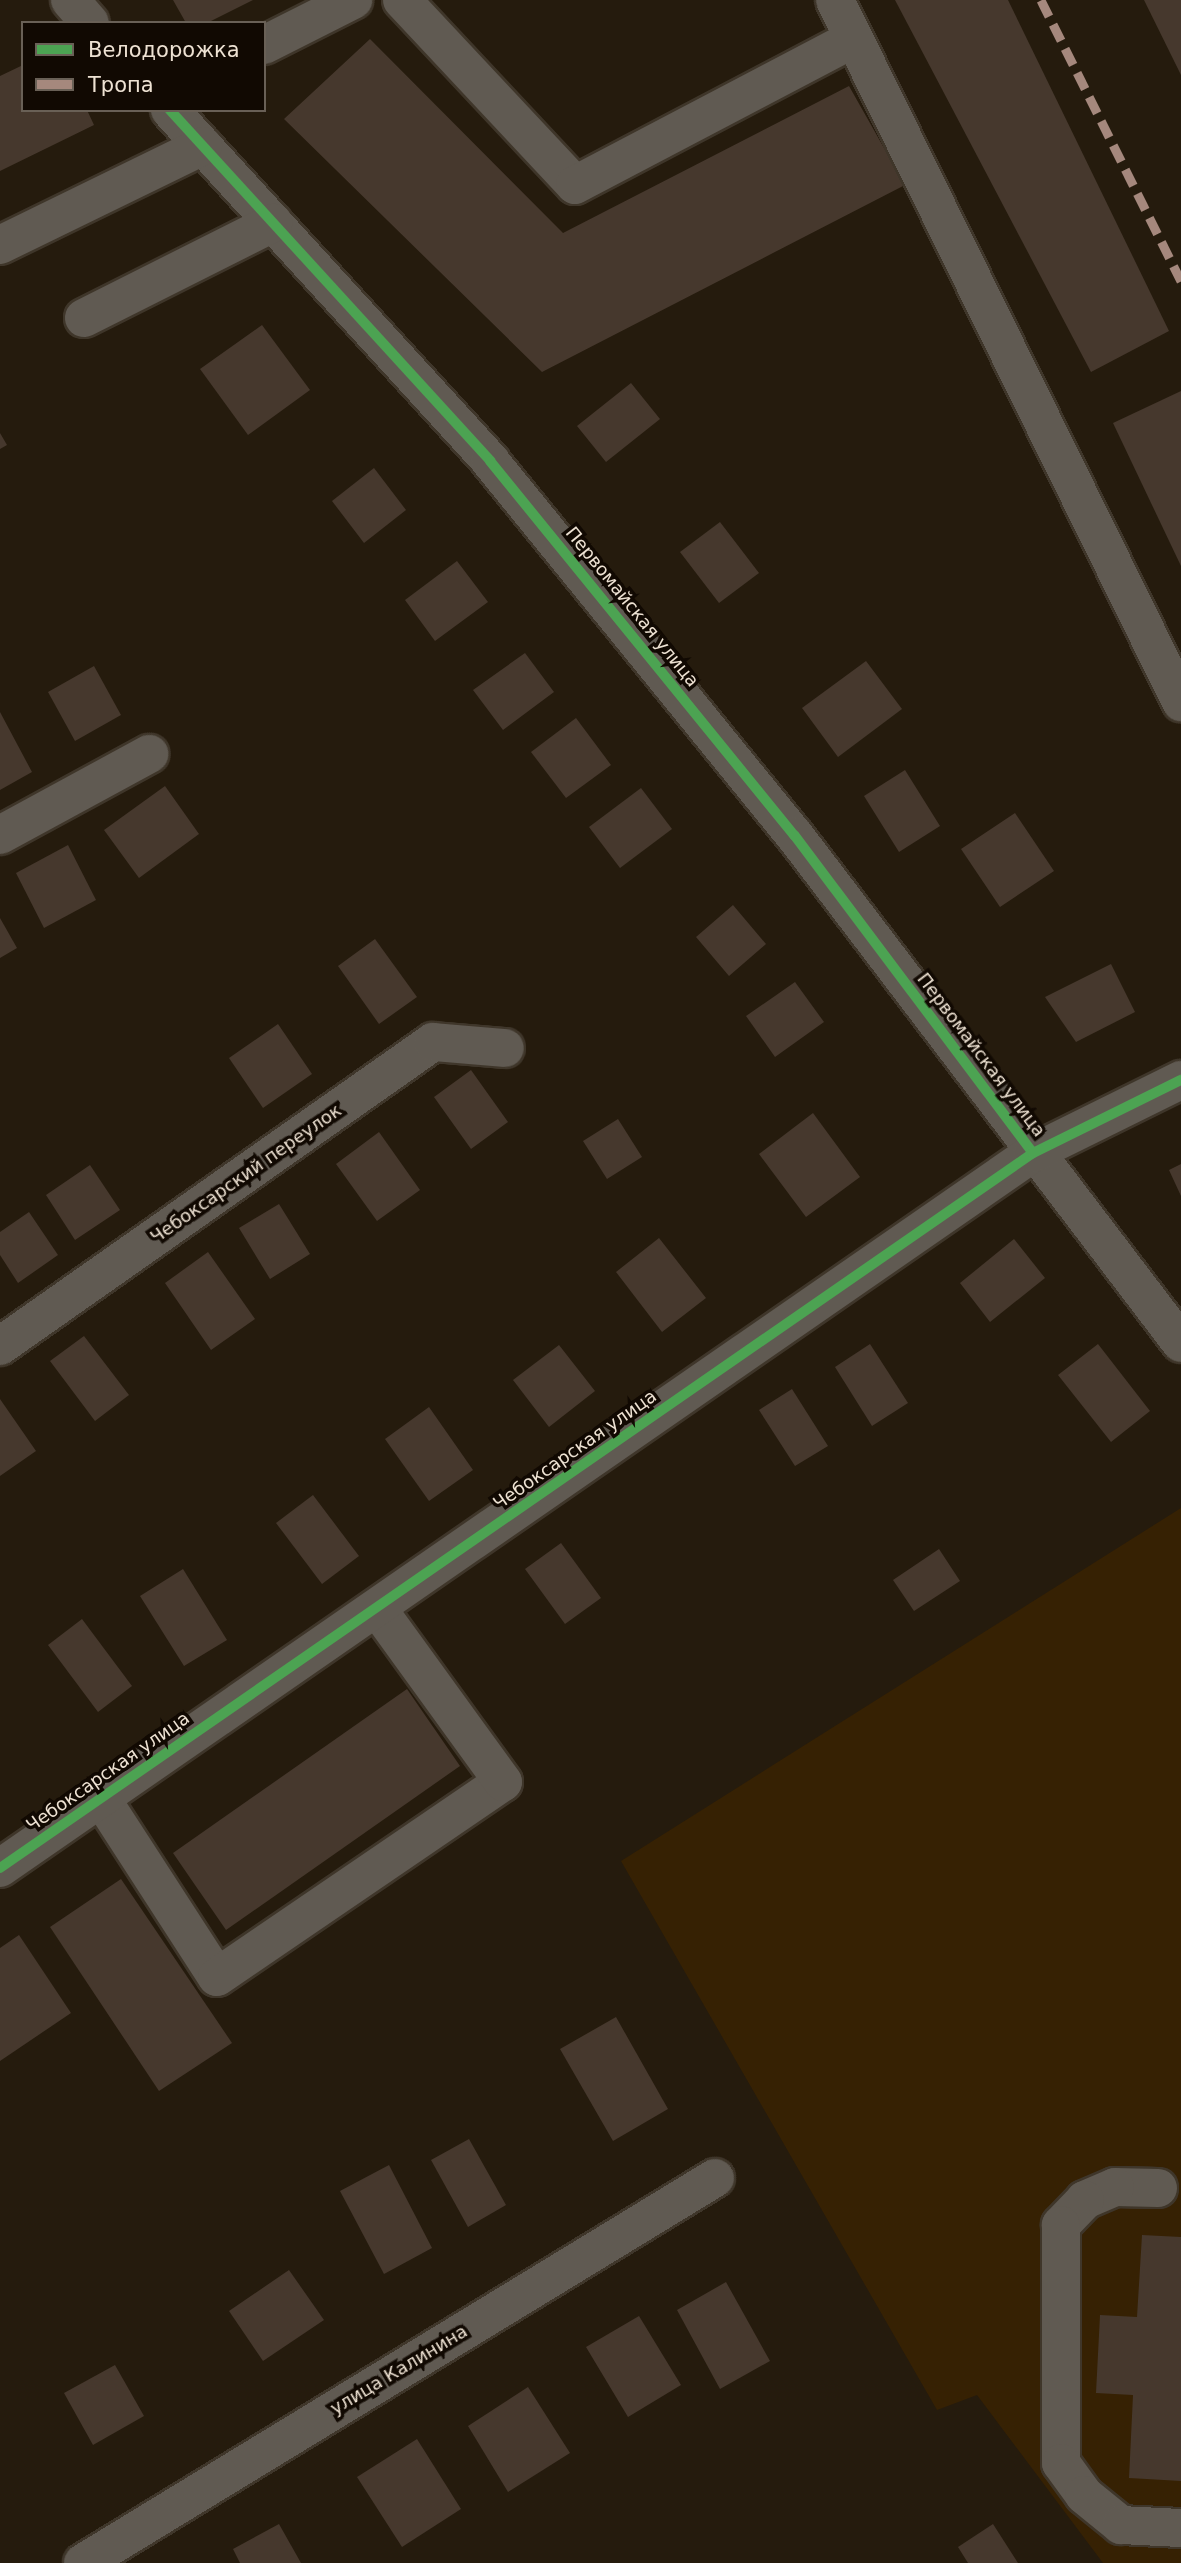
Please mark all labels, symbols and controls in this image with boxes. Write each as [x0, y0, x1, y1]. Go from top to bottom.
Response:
legend [21, 21, 266, 112]
text: Велодорожка [88, 38, 240, 62]
text: Тропа [88, 73, 154, 97]
street label: Первомайская улица [561, 523, 703, 691]
street label: Первомайская улица [912, 969, 1050, 1141]
street label: Чебоксарский переулок [146, 1100, 346, 1248]
street label: Чебоксарская улица [489, 1385, 661, 1515]
street label: Чебоксарская улица [22, 1707, 194, 1837]
street label: улица Калинина [327, 2321, 471, 2419]

